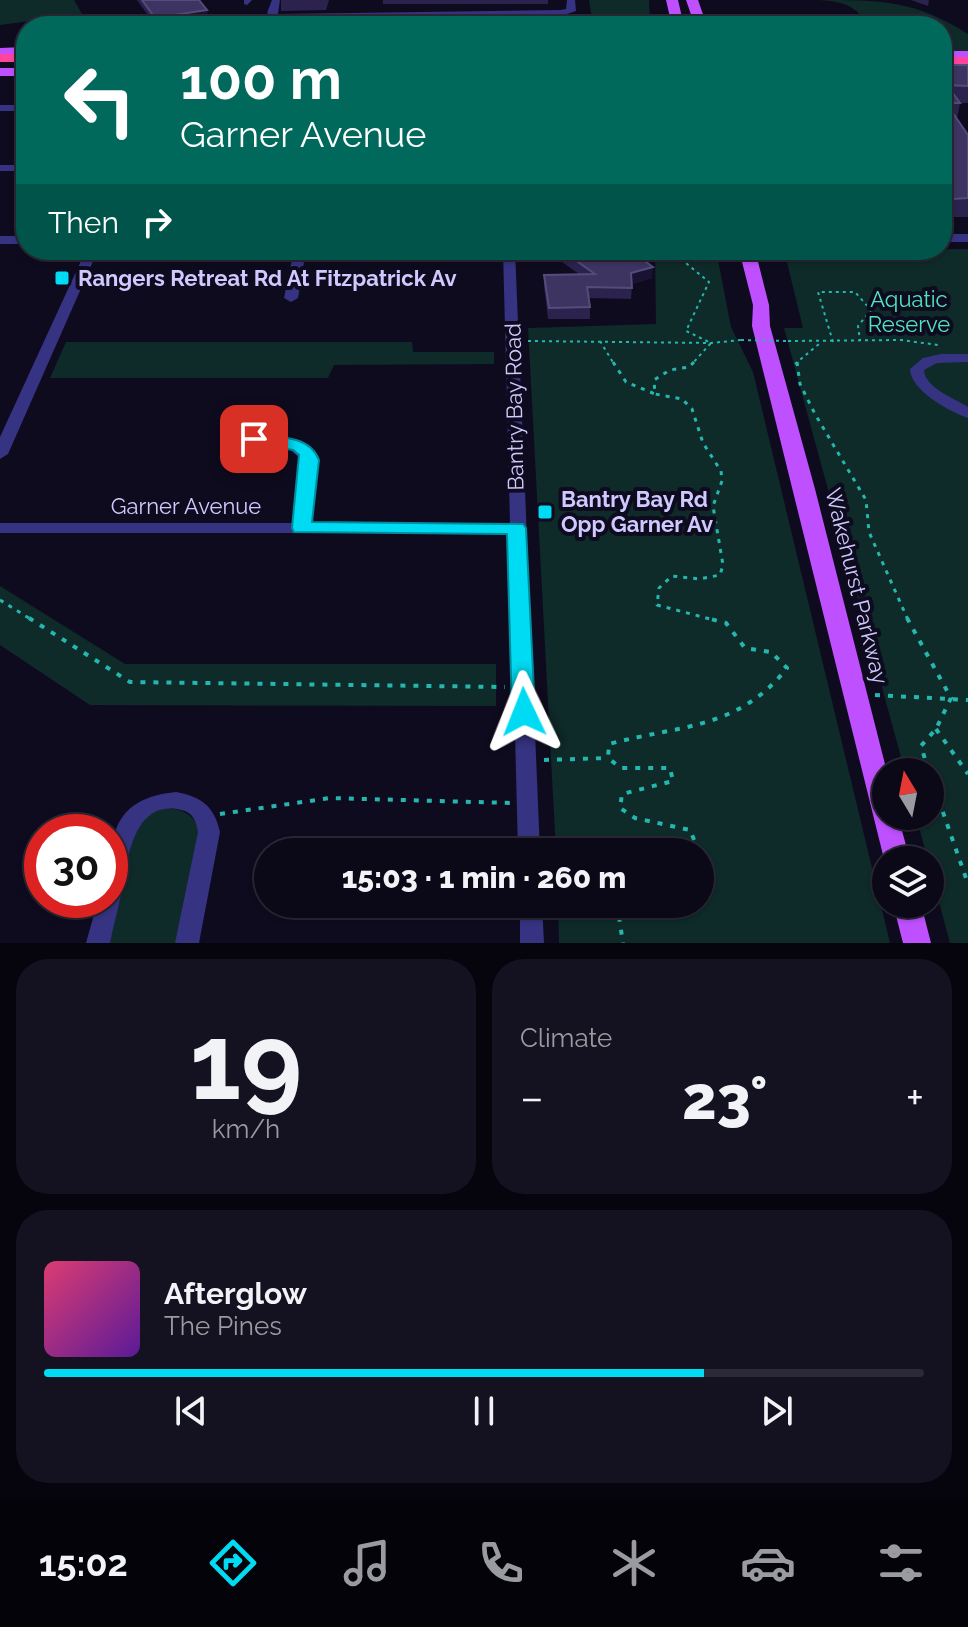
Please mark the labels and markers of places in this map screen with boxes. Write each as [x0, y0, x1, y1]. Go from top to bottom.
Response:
place label: Rangers Retreat Rd At Fitzpatrick Av [78, 265, 457, 291]
marker: Rangers Retreat Rd At Fitzpatrick Av [53, 269, 71, 287]
pin [220, 405, 288, 473]
place label: Bantry Bay Rd Opp Garner Av [561, 486, 713, 537]
marker: Bantry Bay Rd Opp Garner Av [536, 503, 554, 521]

